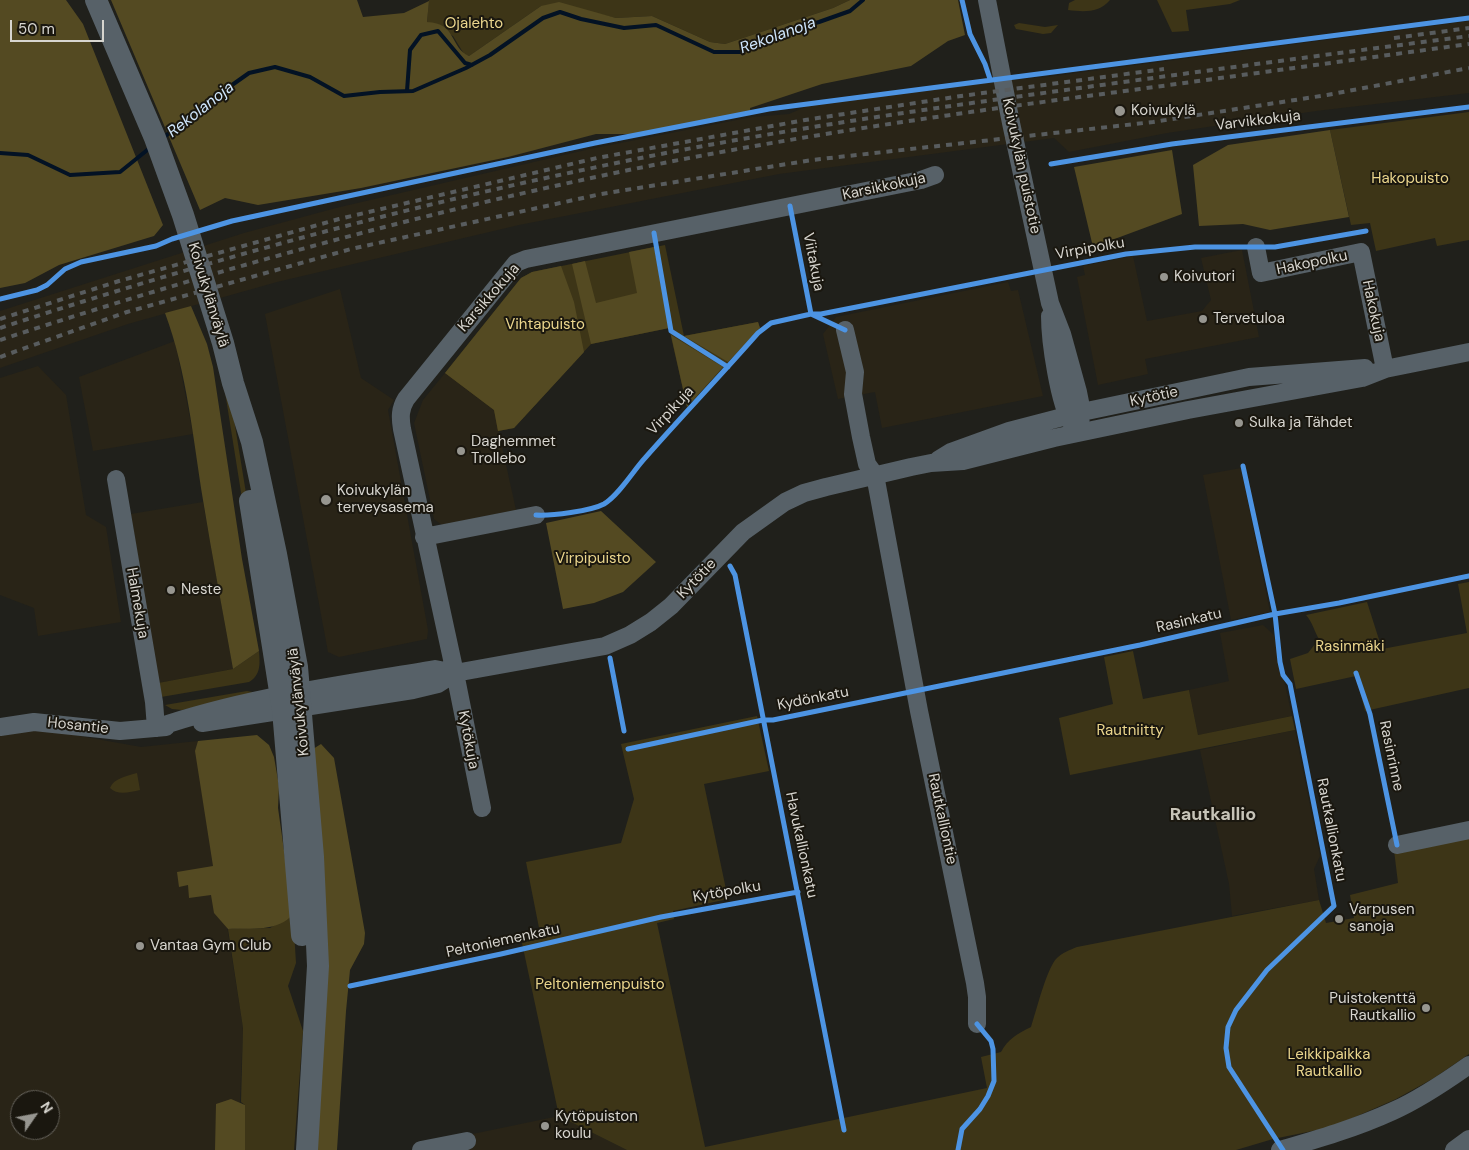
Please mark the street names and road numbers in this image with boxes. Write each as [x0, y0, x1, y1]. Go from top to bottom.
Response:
street label: Koivukylän puistotie [998, 96, 1044, 236]
street label: Varvikkokuja [1214, 107, 1302, 135]
street label: Karsikkokuja [841, 169, 927, 205]
street label: Viitakuja [799, 231, 827, 293]
street label: Virpipolku [1054, 234, 1126, 264]
street label: Koivukylänväylä [184, 241, 232, 349]
street label: Hakopolku [1275, 247, 1349, 279]
street label: Karsikkokuja [454, 260, 524, 336]
street label: Hakokuja [1358, 279, 1388, 343]
street label: Virpikuja [644, 383, 698, 439]
street label: Kytötie [1128, 383, 1180, 411]
street label: Kytötie [674, 555, 720, 603]
street label: Halmekuja [122, 566, 152, 640]
street label: Rasinkatu [1155, 605, 1223, 637]
street label: Koivukylänväylä [284, 647, 314, 757]
street label: Kydönkatu [776, 683, 850, 715]
street label: Kytökuja [454, 709, 482, 771]
street label: Hosantie [47, 714, 109, 738]
street label: Rasinrinne [1375, 719, 1407, 793]
street label: Rautkalliontie [924, 772, 960, 866]
street label: Rautkallionkatu [1312, 777, 1350, 883]
street label: Havukallionkatu [781, 790, 821, 900]
street label: Kytöpolku [692, 877, 762, 907]
street label: Peltoniemenkatu [444, 920, 562, 962]

